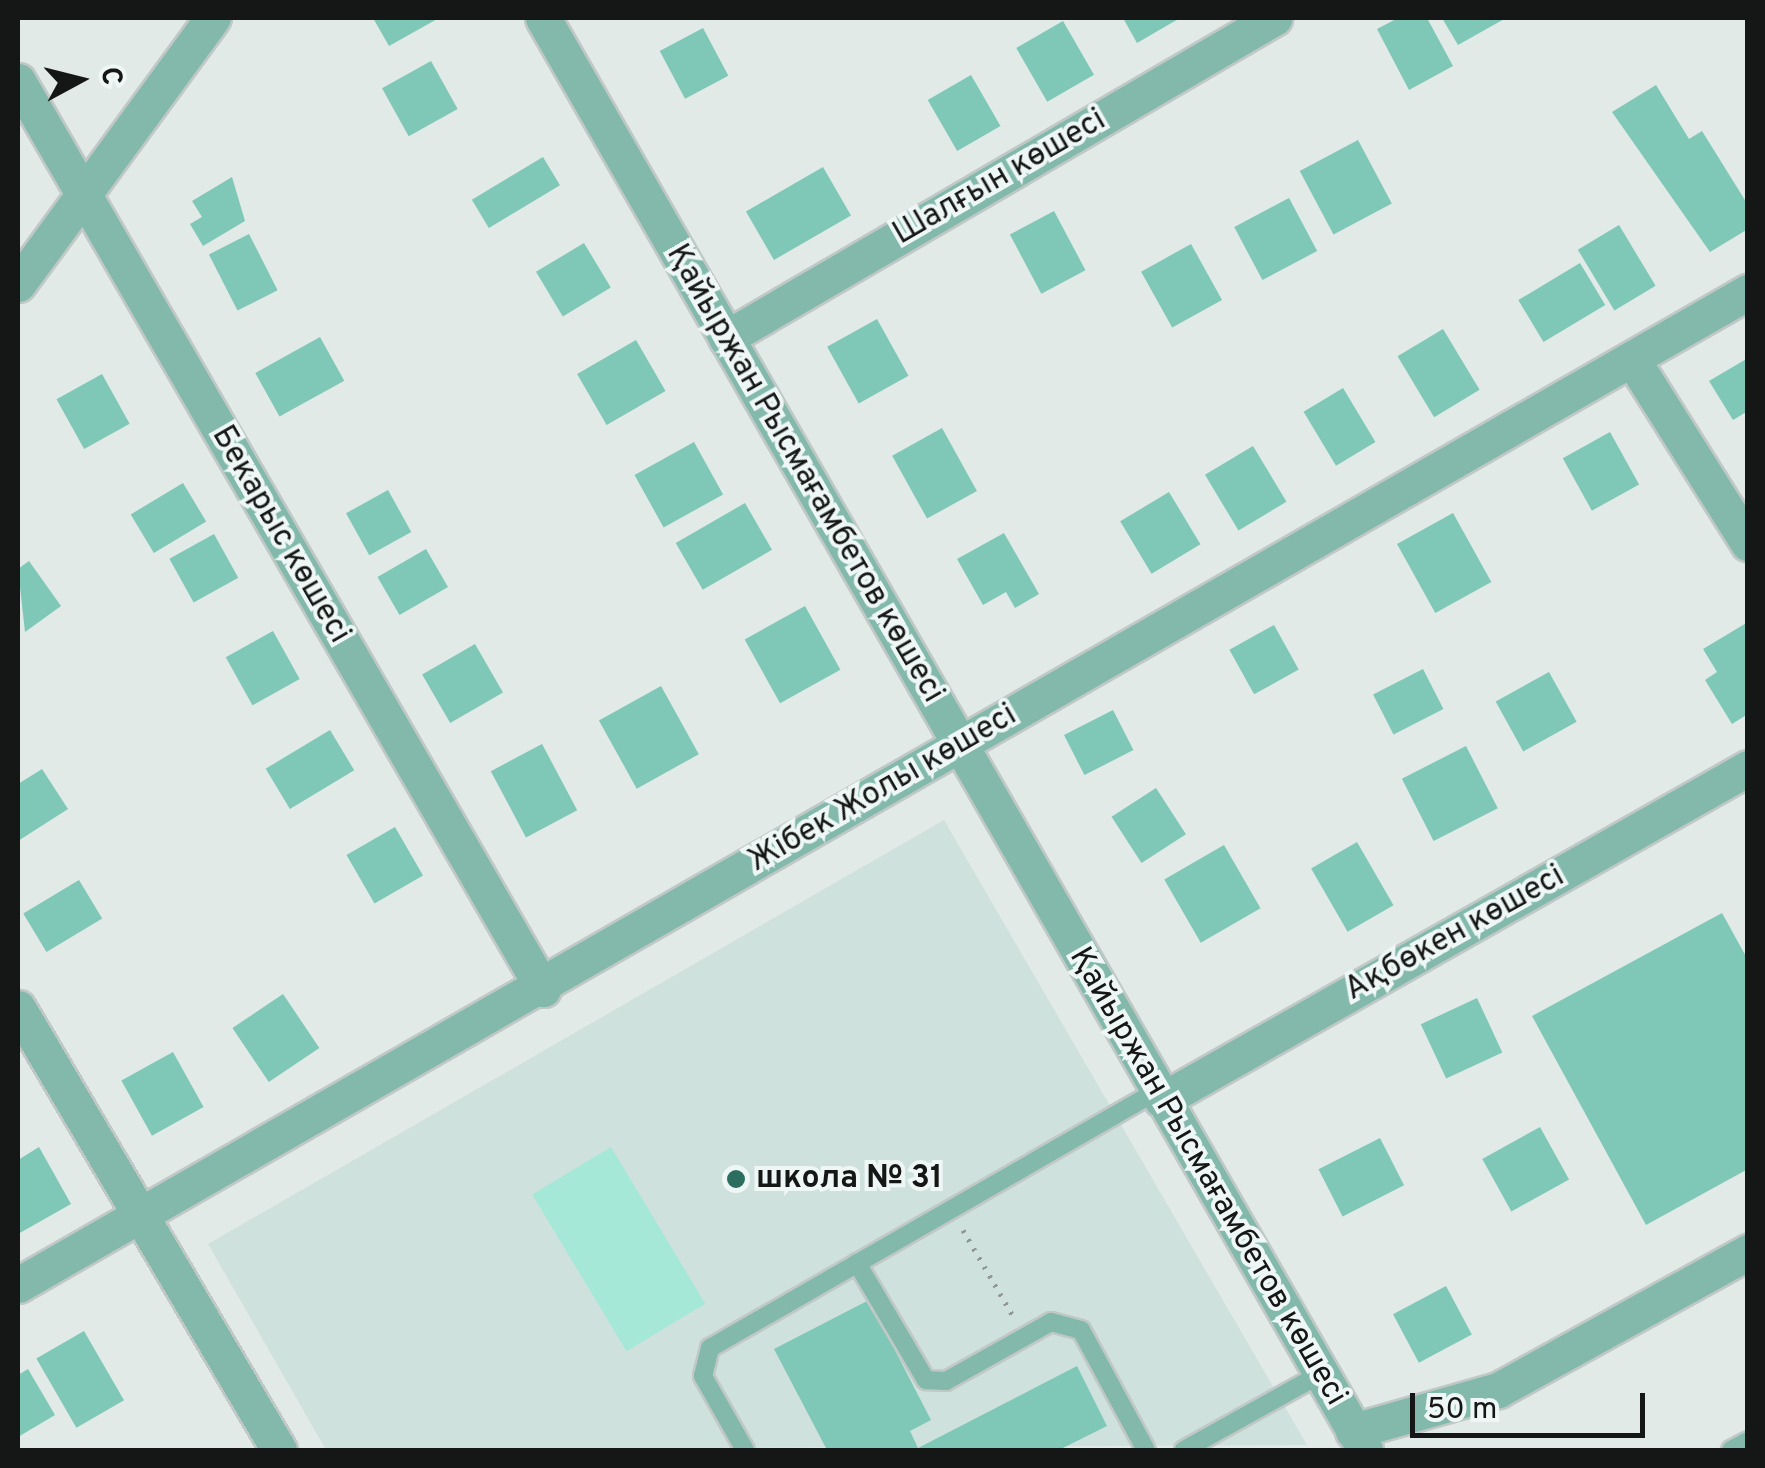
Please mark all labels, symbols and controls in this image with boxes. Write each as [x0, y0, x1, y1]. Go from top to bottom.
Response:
north arrow [30, 30, 130, 130]
text: С [91, 65, 129, 87]
street label: Шалғын көшесі [887, 102, 1113, 254]
street label: Қайыржан Рысмағамбетов көшесі [657, 238, 951, 710]
street label: Бекарыс көшесі [202, 419, 358, 651]
street label: Жібек Жолы көшесі [742, 697, 1024, 881]
street label: Ақбөкен көшесі [1339, 858, 1571, 1010]
street label: Қайыржан Рысмағамбетов көшесі [1060, 941, 1354, 1413]
place label: школа № 31 [756, 1160, 943, 1198]
marker: школа № 31 [725, 1168, 747, 1190]
scale bar [1415, 1373, 1650, 1435]
text: 50 m [1427, 1392, 1497, 1429]

